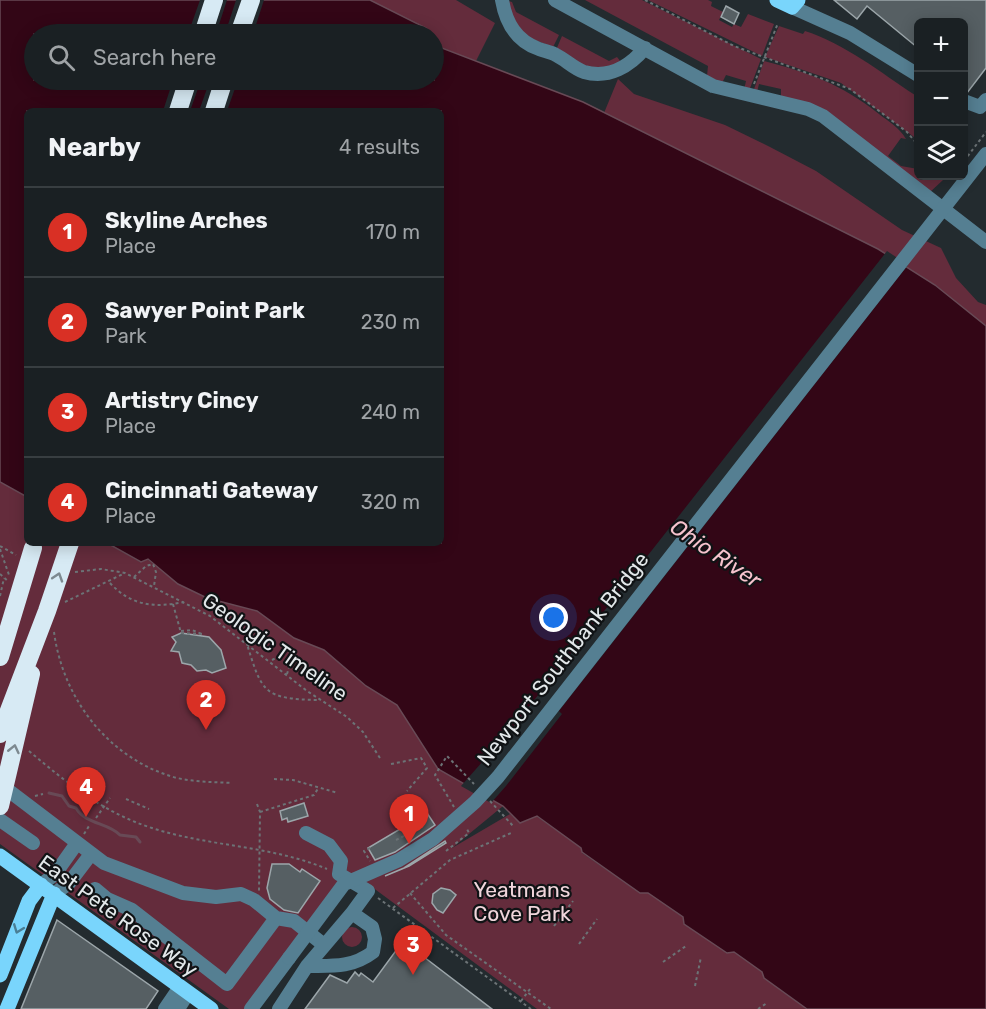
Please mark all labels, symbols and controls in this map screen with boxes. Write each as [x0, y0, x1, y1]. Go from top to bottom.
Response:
map controls [914, 18, 968, 180]
button: + [914, 18, 968, 72]
search box [24, 24, 444, 90]
icon: search [45, 41, 78, 74]
text: Search here [93, 44, 216, 71]
button: − [914, 72, 968, 126]
button: layers [914, 126, 968, 180]
text: Nearby [48, 132, 141, 163]
text: 4 results [339, 135, 420, 159]
text: Skyline Arches [105, 207, 268, 234]
text: 1 [63, 220, 72, 244]
text: 170 m [366, 220, 420, 244]
text: Place [105, 234, 156, 258]
text: Sawyer Point Park [105, 297, 305, 324]
text: 2 [61, 310, 74, 334]
text: 230 m [361, 310, 420, 334]
text: Park [105, 324, 147, 348]
text: Artistry Cincy [105, 387, 259, 414]
text: 3 [61, 400, 74, 424]
text: 240 m [361, 400, 420, 424]
text: Place [105, 414, 156, 438]
text: Cincinnati Gateway [105, 477, 318, 504]
text: 4 [61, 490, 74, 514]
text: 320 m [361, 490, 420, 514]
text: Place [105, 504, 156, 528]
water label: Ohio River [665, 513, 768, 595]
street label: Newport Southbank Bridge [471, 547, 654, 770]
one-way arrow [51, 572, 64, 583]
street label: Geologic Timeline [198, 587, 353, 706]
your location [539, 603, 568, 632]
pin: 2 [186, 680, 226, 730]
one-way arrow [6, 744, 19, 754]
pin: 4 [66, 768, 106, 817]
pin: 1 [390, 794, 428, 844]
street label: East Pete Rose Way [34, 849, 203, 982]
park label: Yeatmans Cove Park [473, 877, 571, 926]
one-way arrow [13, 923, 25, 934]
pin: 3 [394, 926, 432, 975]

